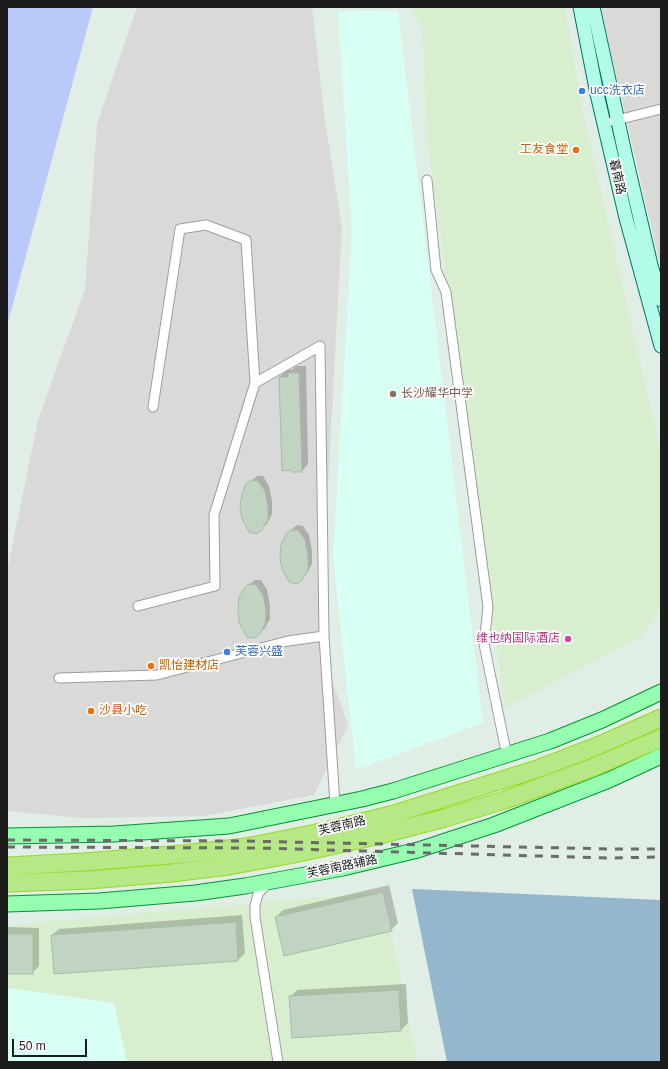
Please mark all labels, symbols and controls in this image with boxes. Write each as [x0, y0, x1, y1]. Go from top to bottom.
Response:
place label: ucc洗衣店 [590, 84, 645, 98]
marker: ucc洗衣店 [577, 86, 587, 96]
place label: 工友食堂 [520, 143, 568, 157]
marker: 工友食堂 [571, 145, 581, 155]
street label: 暮南路 [606, 158, 628, 196]
place label: 长沙耀华中学 [401, 387, 473, 401]
marker: 长沙耀华中学 [388, 389, 398, 399]
place label: 维也纳国际酒店 [476, 632, 560, 646]
marker: 维也纳国际酒店 [563, 634, 573, 644]
place label: 芙蓉兴盛 [235, 645, 283, 659]
marker: 芙蓉兴盛 [222, 647, 232, 657]
place label: 凯怡建材店 [159, 659, 219, 673]
marker: 凯怡建材店 [146, 661, 156, 671]
place label: 沙县小吃 [99, 704, 147, 718]
marker: 沙县小吃 [86, 706, 96, 716]
street label: 芙蓉南路 [317, 814, 367, 838]
street label: 芙蓉南路辅路 [305, 852, 379, 882]
scale bar [14, 1031, 89, 1057]
text: 50 m [19, 1039, 46, 1053]

